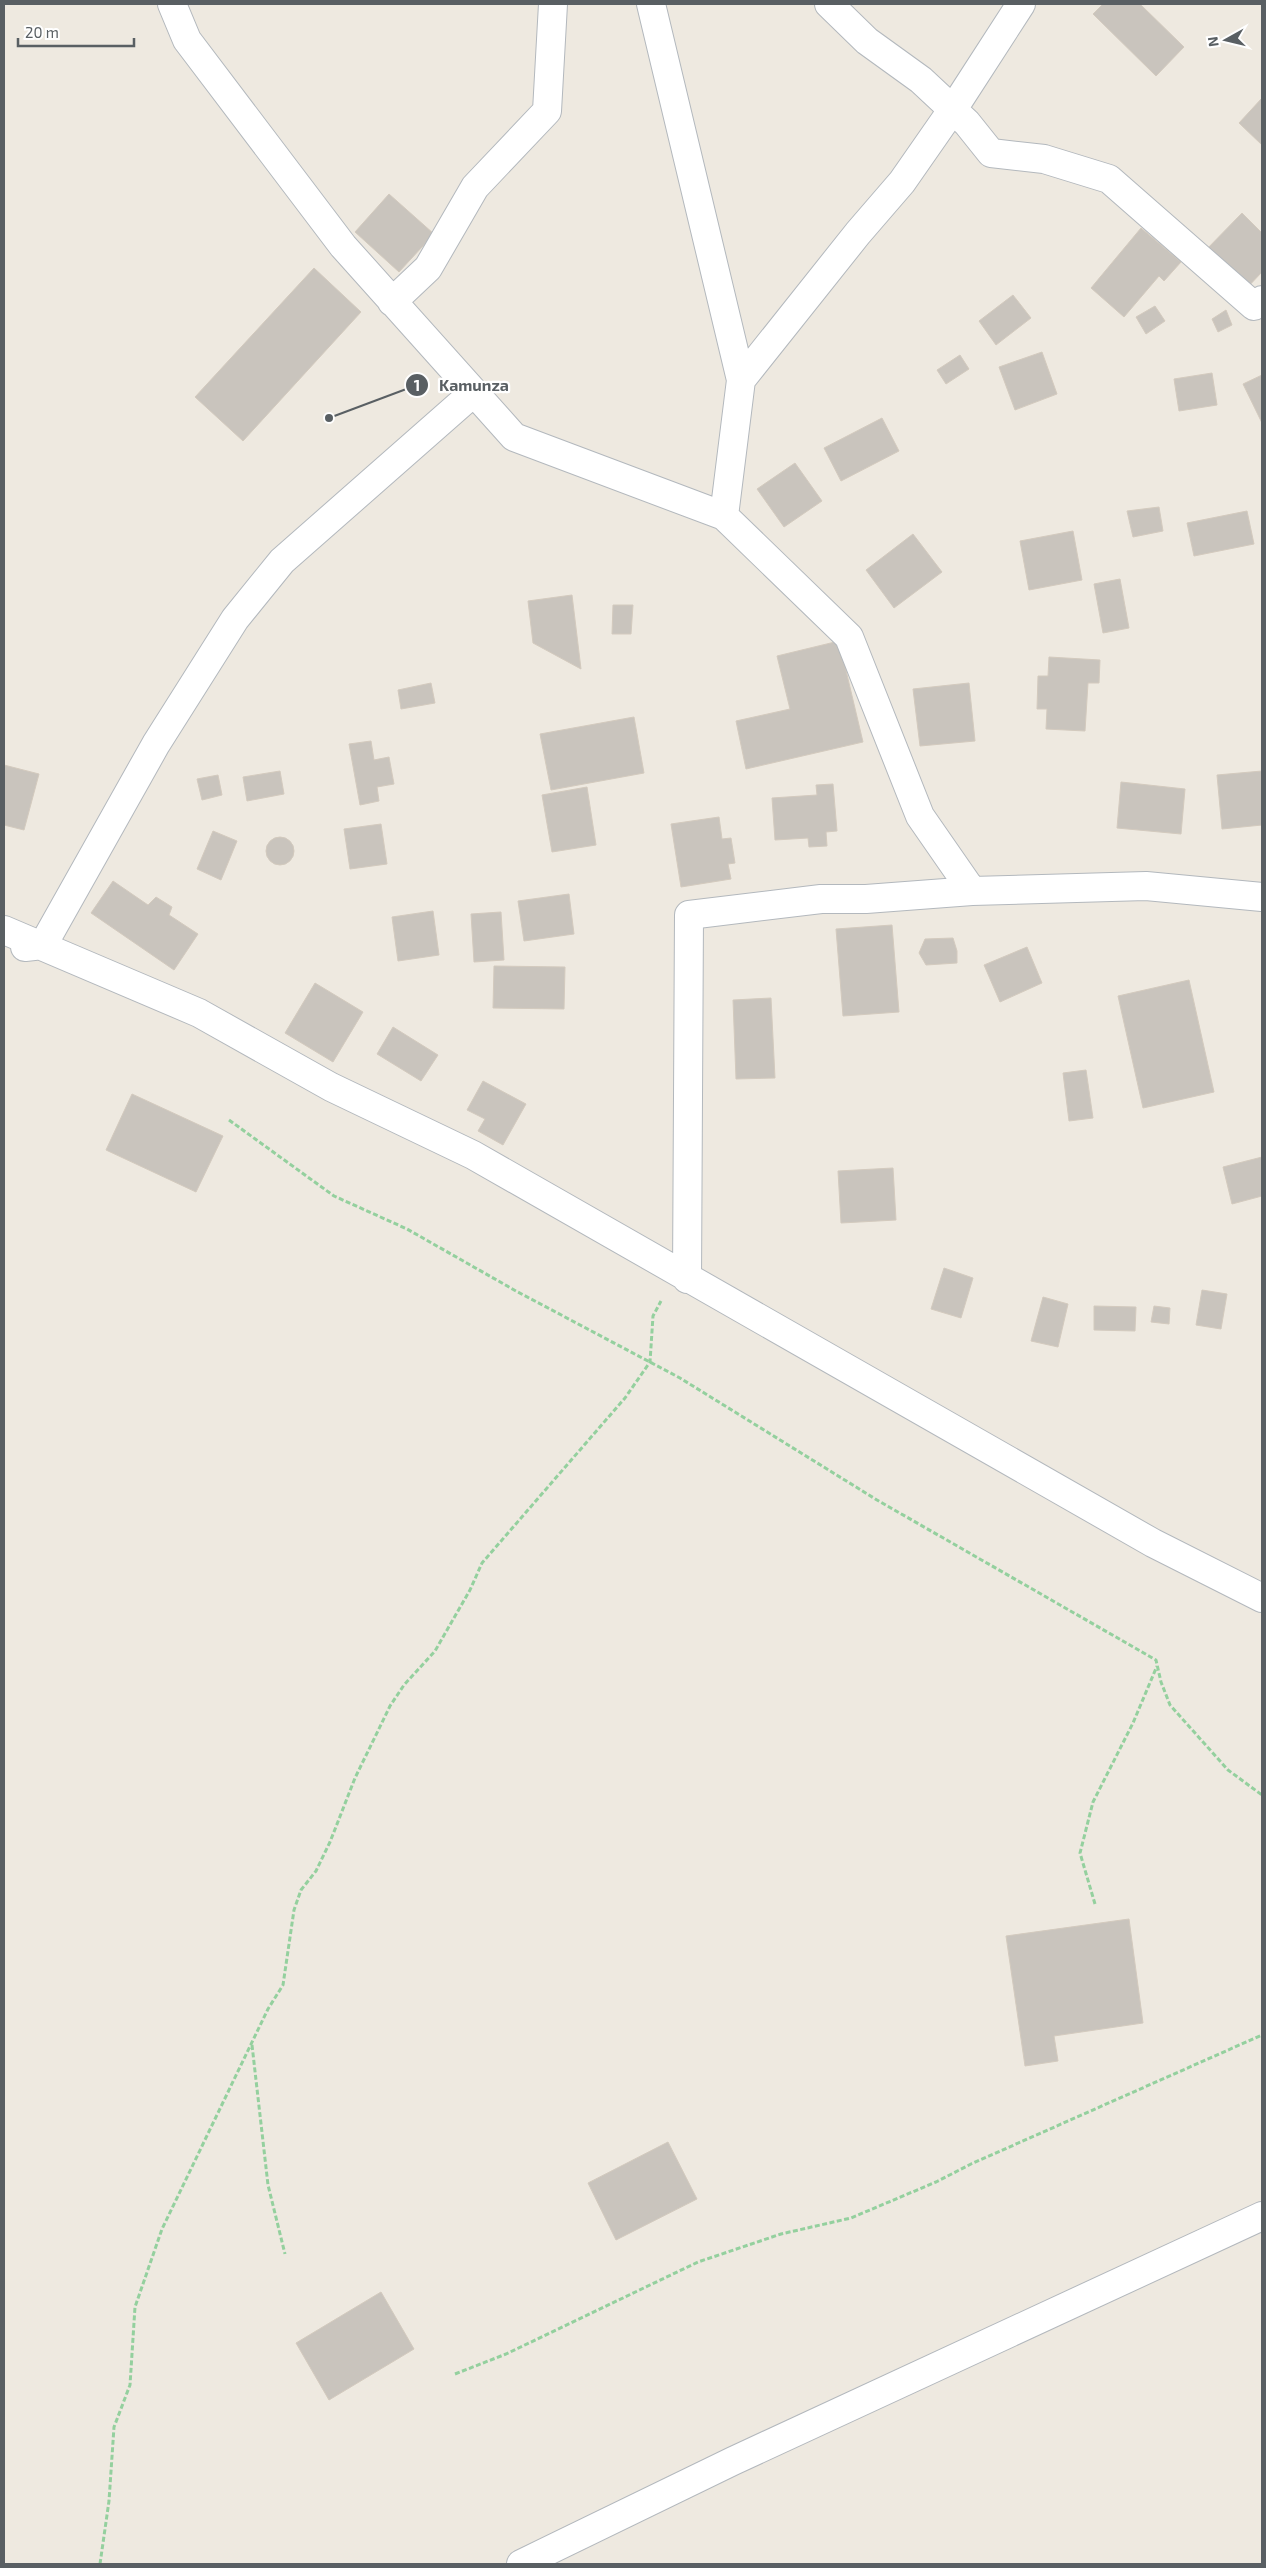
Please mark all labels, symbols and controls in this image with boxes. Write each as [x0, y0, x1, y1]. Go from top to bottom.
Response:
scale bar [18, 15, 134, 47]
north arrow [1201, 15, 1251, 65]
text: 20 m [25, 23, 59, 41]
text: N [1204, 36, 1222, 48]
callout: Kamunza [404, 370, 519, 401]
text: Kamunza [439, 375, 509, 394]
text: 1 [414, 376, 420, 394]

